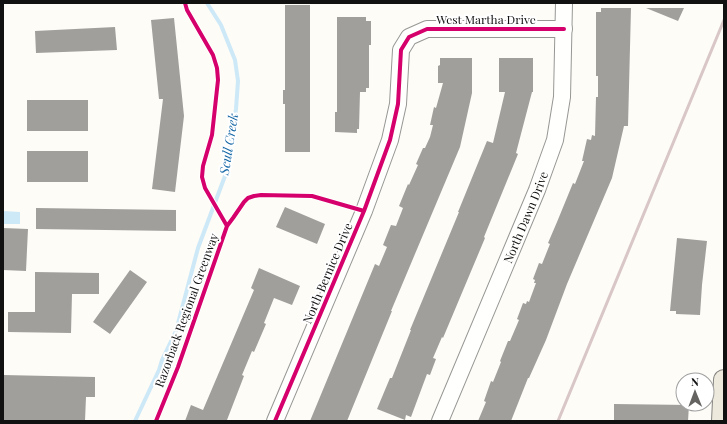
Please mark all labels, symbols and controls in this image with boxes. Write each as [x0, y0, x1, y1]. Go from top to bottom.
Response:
street label: West Martha Drive [435, 11, 536, 27]
water label: Scull Creek [215, 112, 241, 177]
street label: North Dawn Drive [499, 169, 551, 265]
street label: North Bernice Drive [298, 220, 356, 326]
street label: Razorback Regional Greenway [151, 231, 221, 389]
north arrow [675, 372, 715, 412]
text: N [691, 374, 699, 389]

